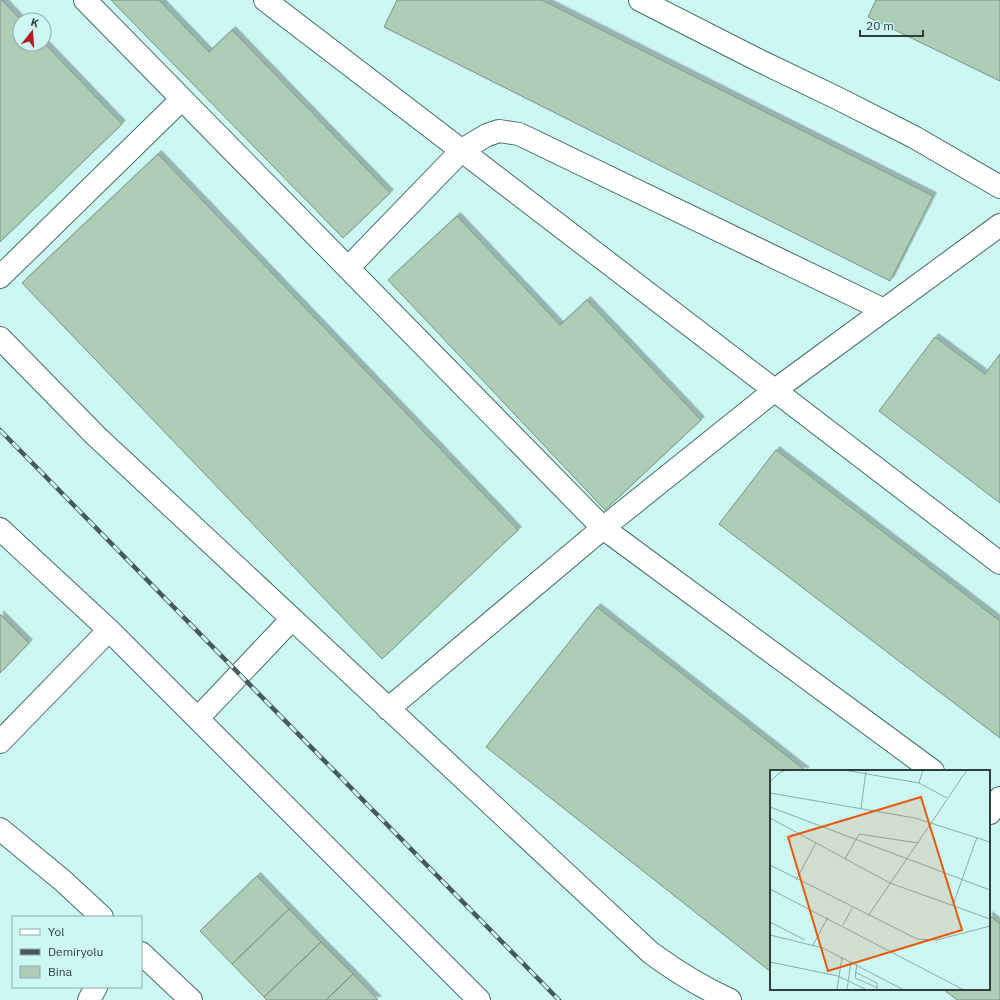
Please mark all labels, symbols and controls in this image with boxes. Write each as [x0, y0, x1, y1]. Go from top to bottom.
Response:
north arrow [12, 12, 52, 52]
scale bar [860, 12, 923, 38]
text: K [29, 15, 41, 30]
text: 20 m [866, 18, 894, 33]
inset map [770, 770, 990, 990]
legend [12, 916, 142, 988]
text: Yol [48, 924, 65, 939]
text: Demiryolu [48, 944, 103, 959]
text: Bina [48, 964, 73, 979]

